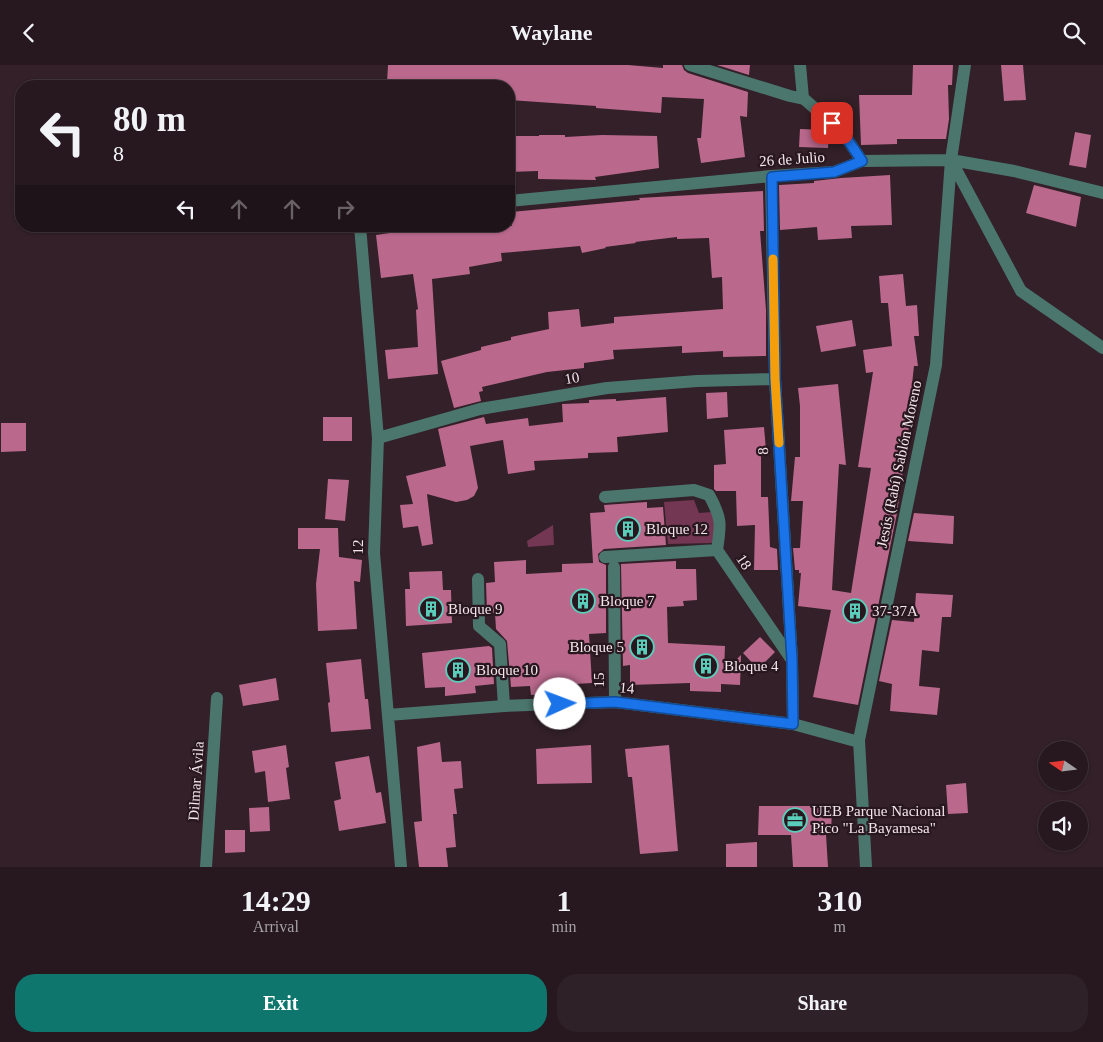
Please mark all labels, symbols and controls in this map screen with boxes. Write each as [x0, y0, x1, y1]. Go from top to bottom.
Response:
icon: back [15, 19, 43, 47]
icon: search [1060, 19, 1088, 47]
text: Waylane [511, 20, 592, 45]
icon: left [30, 100, 95, 165]
text: 80 m [113, 100, 186, 139]
pin [811, 102, 853, 144]
icon: arrive [818, 109, 846, 137]
text: 8 [113, 141, 124, 166]
street label: 26 de Julio [759, 149, 825, 169]
icon: left [172, 195, 200, 223]
icon: ahead [225, 195, 253, 223]
icon: ahead [278, 195, 306, 223]
icon: right [331, 195, 359, 223]
street label: 10 [563, 369, 581, 387]
street label: Jesús (Rabí) Sablón Moreno [873, 379, 926, 549]
street label: 8 [755, 447, 771, 455]
building icon: Bloque 12 [615, 516, 641, 542]
place label: Bloque 12 [646, 521, 708, 537]
street label: 12 [350, 540, 366, 555]
street label: 18 [733, 551, 755, 573]
building icon: Bloque 7 [570, 588, 596, 614]
place label: Bloque 7 [600, 593, 655, 609]
building icon: Bloque 9 [418, 596, 444, 622]
building icon: 37-37A [842, 598, 868, 624]
place label: Bloque 9 [448, 601, 503, 617]
place label: 37-37A [872, 603, 918, 619]
building icon: Bloque 5 [629, 634, 655, 660]
place label: Bloque 5 [569, 639, 624, 655]
building icon: Bloque 4 [693, 653, 719, 679]
building icon: Bloque 10 [445, 657, 471, 683]
place label: Bloque 4 [724, 658, 779, 674]
place label: Bloque 10 [476, 662, 538, 678]
street label: 15 [591, 673, 607, 688]
position arrow [533, 677, 585, 729]
street label: 14 [619, 679, 636, 697]
street label: Dilmar Ávila [185, 740, 207, 821]
north arrow [1038, 741, 1088, 791]
map controls [1038, 741, 1088, 851]
button: sound [1038, 801, 1088, 851]
place label: UEB Parque Nacional Pico "La Bayamesa" [812, 803, 945, 836]
office icon: UEB Parque Nacional Pico "La Bayamesa" [782, 807, 808, 833]
text: 14:29 [241, 884, 311, 917]
text: 1 [556, 884, 571, 917]
text: 310 [817, 884, 862, 917]
text: Arrival [253, 918, 299, 935]
text: min [552, 918, 576, 935]
text: m [833, 918, 846, 935]
button: Exit [15, 974, 547, 1032]
button: Share [557, 974, 1088, 1032]

